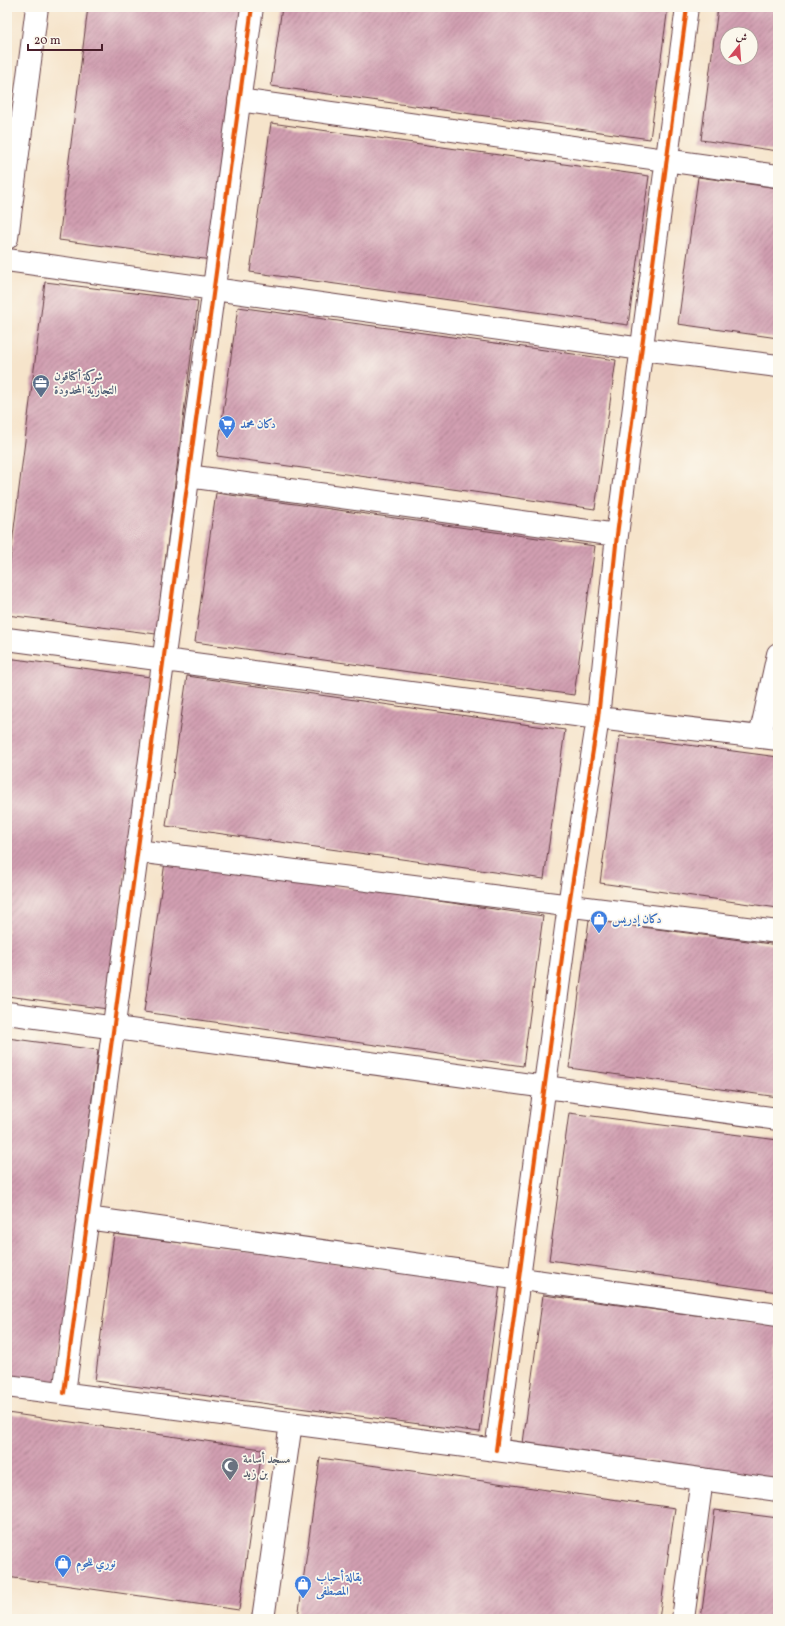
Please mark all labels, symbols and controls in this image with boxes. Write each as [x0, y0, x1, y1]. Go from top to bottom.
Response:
scale bar [28, 26, 102, 52]
north arrow [719, 26, 759, 66]
text: ش [734, 29, 749, 47]
text: 20 m [34, 33, 61, 49]
place label: شركة أكتاقون التجارية المحدودة [54, 368, 117, 399]
office icon: شركة أكتاقون التجارية المحدودة [31, 373, 51, 398]
supermarket icon: دكان محمد [217, 414, 237, 439]
place label: دكان محمد [240, 417, 276, 433]
shop icon: دكان إدريس [589, 909, 609, 934]
place label: دكان إدريس [612, 912, 662, 928]
place label: مسجد أسامة بن زيد [243, 1451, 291, 1482]
mosque icon: مسجد أسامة بن زيد [220, 1456, 240, 1481]
shop icon: نوري للحوم [53, 1553, 73, 1578]
place label: نوري للحوم [76, 1556, 116, 1574]
place label: بقالة أحباب المصطفى [315, 1569, 362, 1600]
shop icon: بقالة أحباب المصطفى [293, 1574, 313, 1599]

